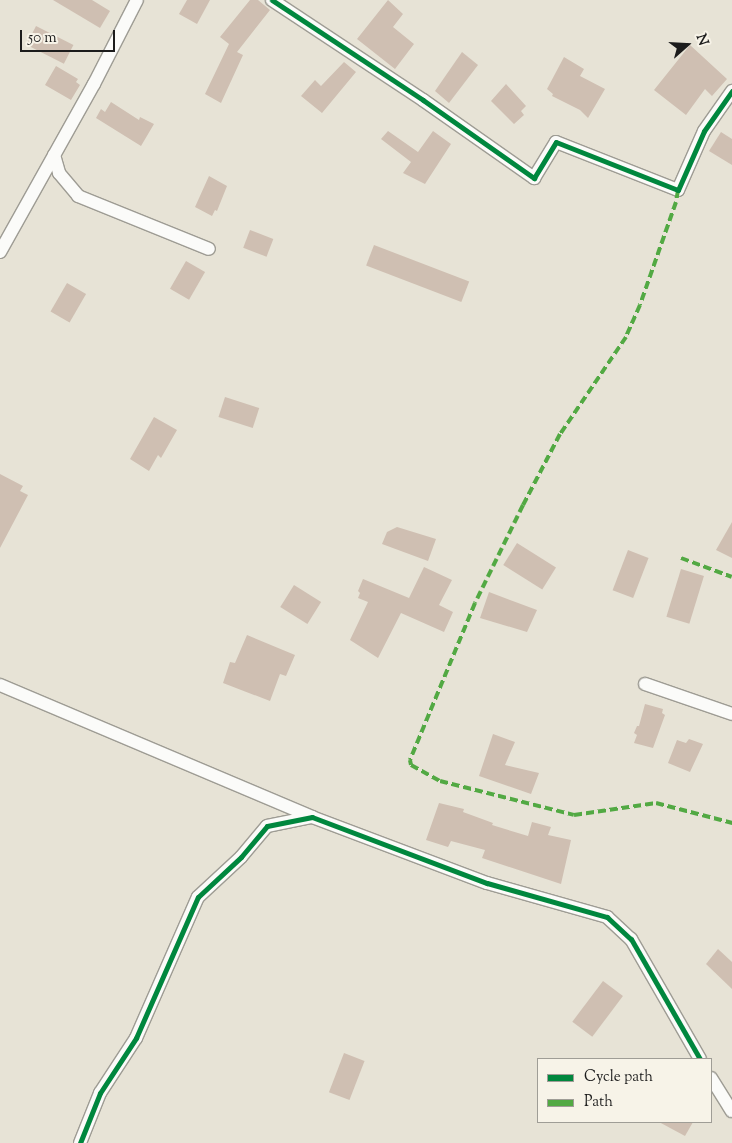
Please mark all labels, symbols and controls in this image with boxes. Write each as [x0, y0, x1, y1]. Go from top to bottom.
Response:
scale bar [22, 20, 118, 52]
north arrow [662, 20, 712, 70]
text: 50 m [28, 28, 57, 49]
text: N [690, 32, 712, 49]
legend [537, 1058, 712, 1123]
text: Cycle path [584, 1067, 653, 1088]
text: Path [584, 1092, 613, 1113]

